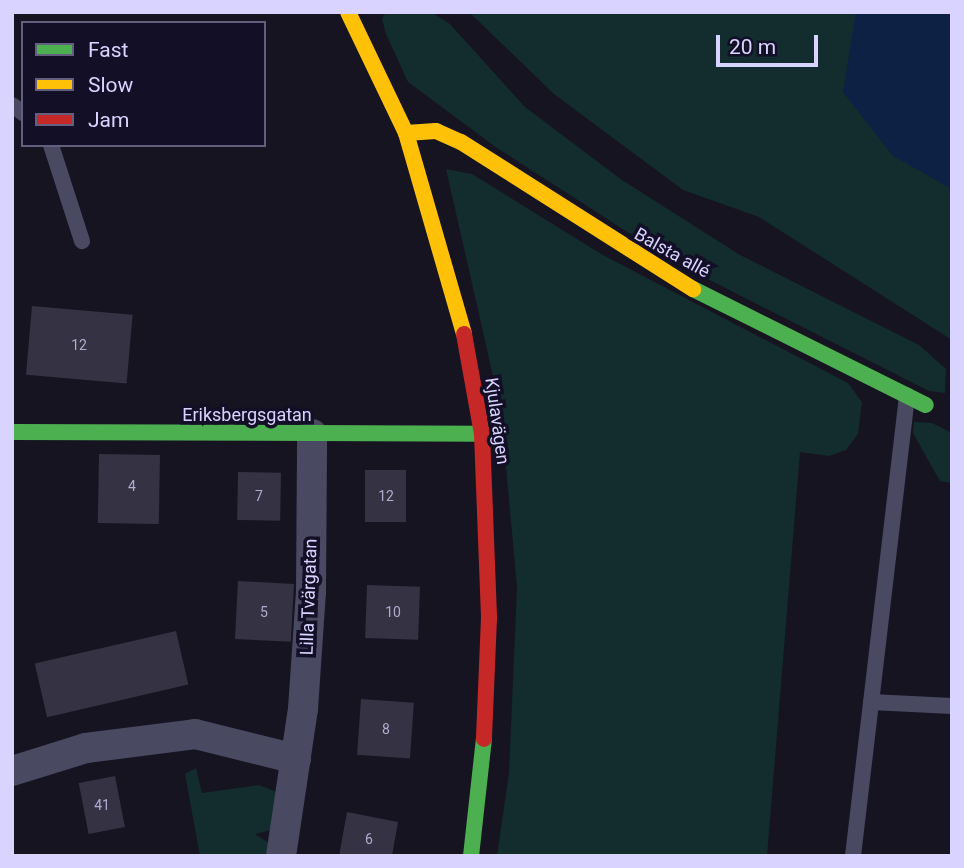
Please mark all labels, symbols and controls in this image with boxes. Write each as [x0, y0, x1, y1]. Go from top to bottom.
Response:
legend [21, 21, 266, 147]
scale bar [719, 21, 820, 65]
text: 20 m [729, 35, 776, 59]
text: Fast [88, 38, 128, 62]
text: Slow [88, 73, 133, 97]
text: Jam [88, 108, 129, 132]
street label: Balsta allé [631, 223, 713, 283]
house number: 12 [71, 337, 87, 353]
street label: Kjulavägen [480, 376, 514, 466]
street label: Eriksbergsgatan [182, 404, 312, 426]
house number: 4 [128, 478, 136, 494]
house number: 7 [255, 488, 263, 504]
house number: 12 [378, 488, 394, 504]
street label: Lilla Tvärgatan [296, 538, 322, 656]
house number: 5 [260, 604, 268, 620]
house number: 10 [385, 604, 401, 620]
house number: 8 [382, 721, 390, 737]
house number: 41 [94, 797, 110, 813]
house number: 6 [365, 831, 373, 847]

